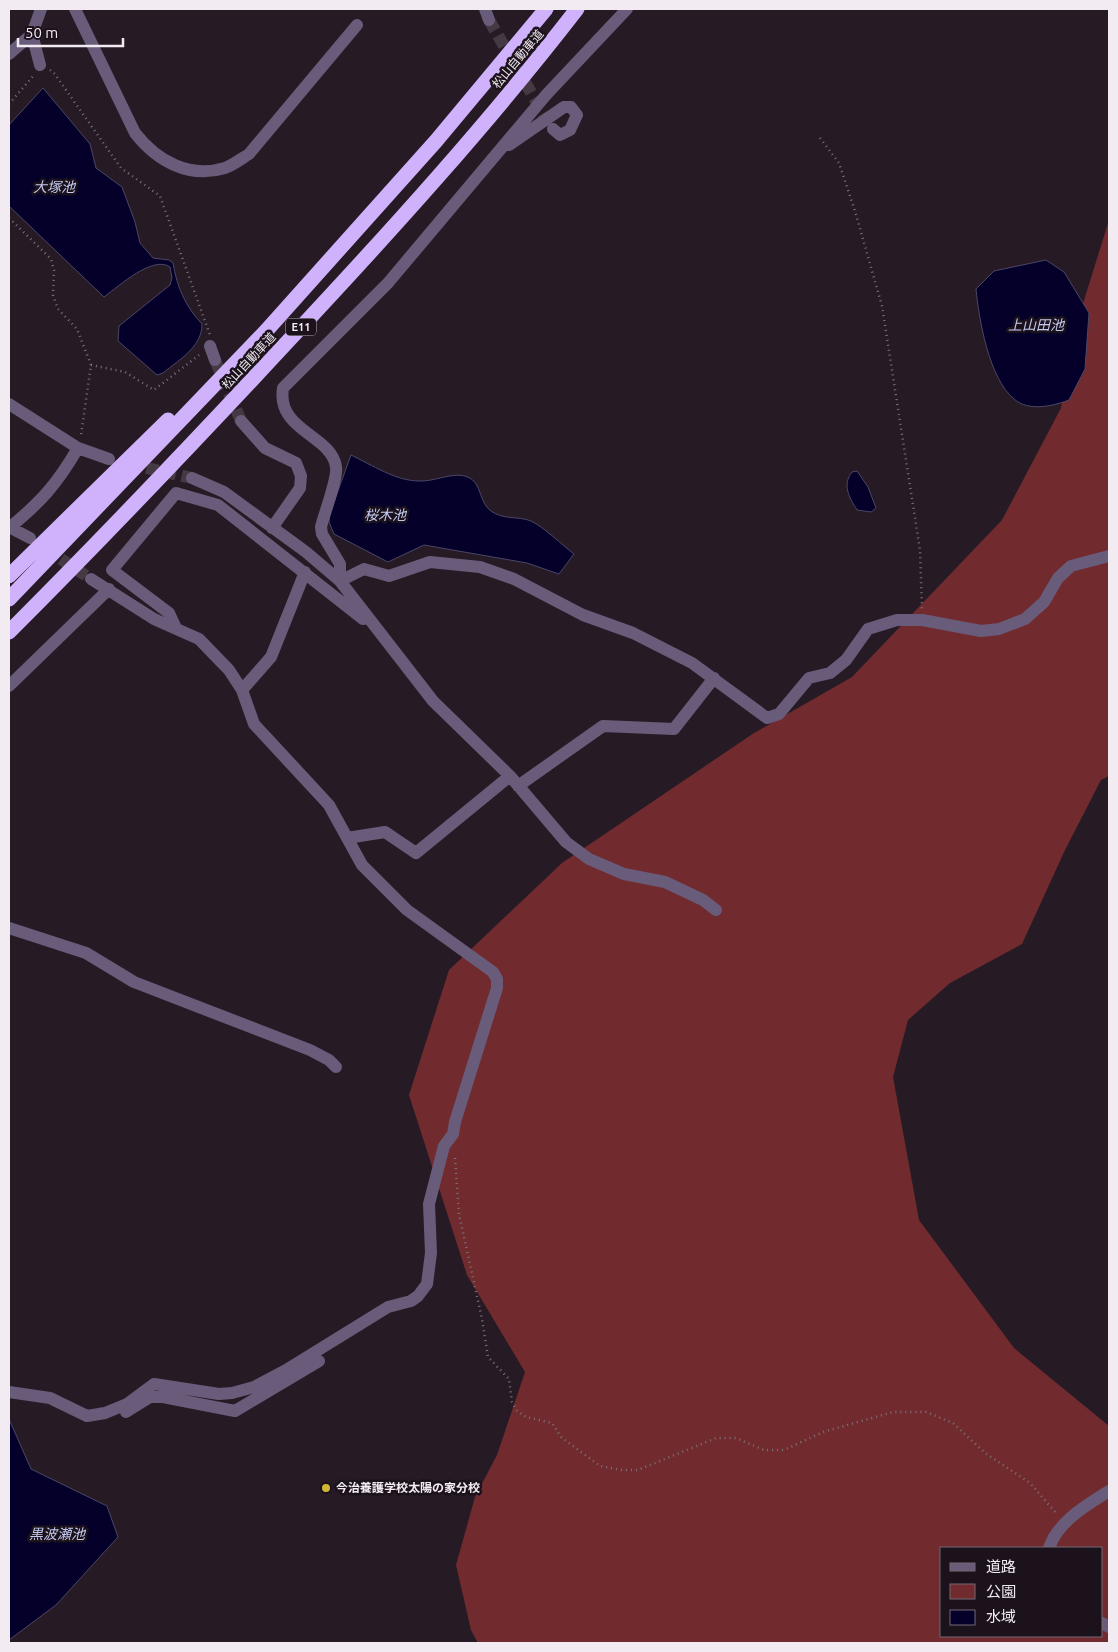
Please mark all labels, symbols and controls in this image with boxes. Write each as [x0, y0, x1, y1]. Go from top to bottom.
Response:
scale bar [18, 15, 122, 47]
text: 50 m [25, 24, 58, 41]
street label: 松山自動車道 [489, 27, 546, 90]
water label: 大塚池 [33, 179, 77, 195]
water label: 上山田池 [1008, 317, 1066, 333]
road number: E11 [286, 318, 316, 336]
street label: 松山自動車道 [219, 330, 278, 391]
water label: 桜木池 [364, 507, 408, 523]
place label: 今治養護学校太陽の家分校 [336, 1481, 480, 1494]
marker: 今治養護学校太陽の家分校 [320, 1482, 332, 1494]
water label: 黒波瀬池 [29, 1526, 87, 1542]
legend [940, 1547, 1103, 1637]
text: 道路 [986, 1558, 1016, 1575]
text: 公園 [986, 1583, 1016, 1600]
text: 水域 [986, 1608, 1016, 1625]

